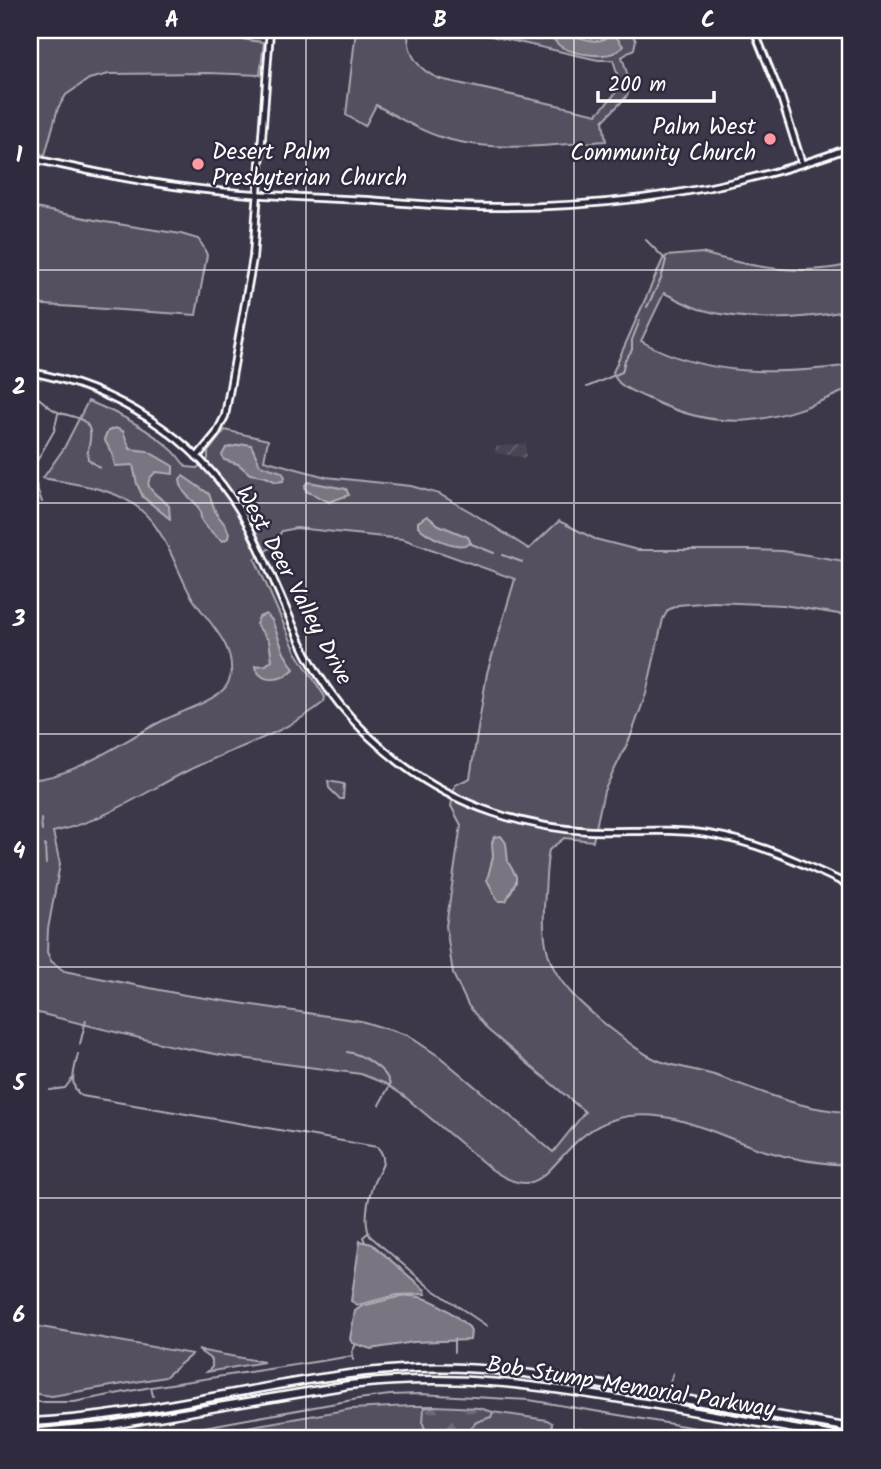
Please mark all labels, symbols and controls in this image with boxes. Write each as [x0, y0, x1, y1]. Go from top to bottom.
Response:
text: A [165, 3, 179, 39]
text: B [433, 3, 447, 39]
text: C [701, 3, 715, 39]
scale bar [598, 60, 713, 104]
text: 200 m [608, 69, 666, 102]
place label: Palm West Community Church [570, 110, 757, 172]
marker: Palm West Community Church [762, 131, 778, 147]
place label: Desert Palm Presbyterian Church [212, 135, 407, 197]
text: 1 [16, 138, 23, 174]
marker: Desert Palm Presbyterian Church [190, 156, 206, 172]
text: 2 [12, 370, 26, 406]
street label: West Deer Valley Drive [225, 480, 361, 692]
text: 3 [12, 602, 26, 638]
text: 4 [13, 834, 26, 870]
text: 5 [12, 1066, 27, 1102]
text: 6 [13, 1298, 25, 1334]
street label: Bob Stump Memorial Parkway [484, 1347, 778, 1429]

